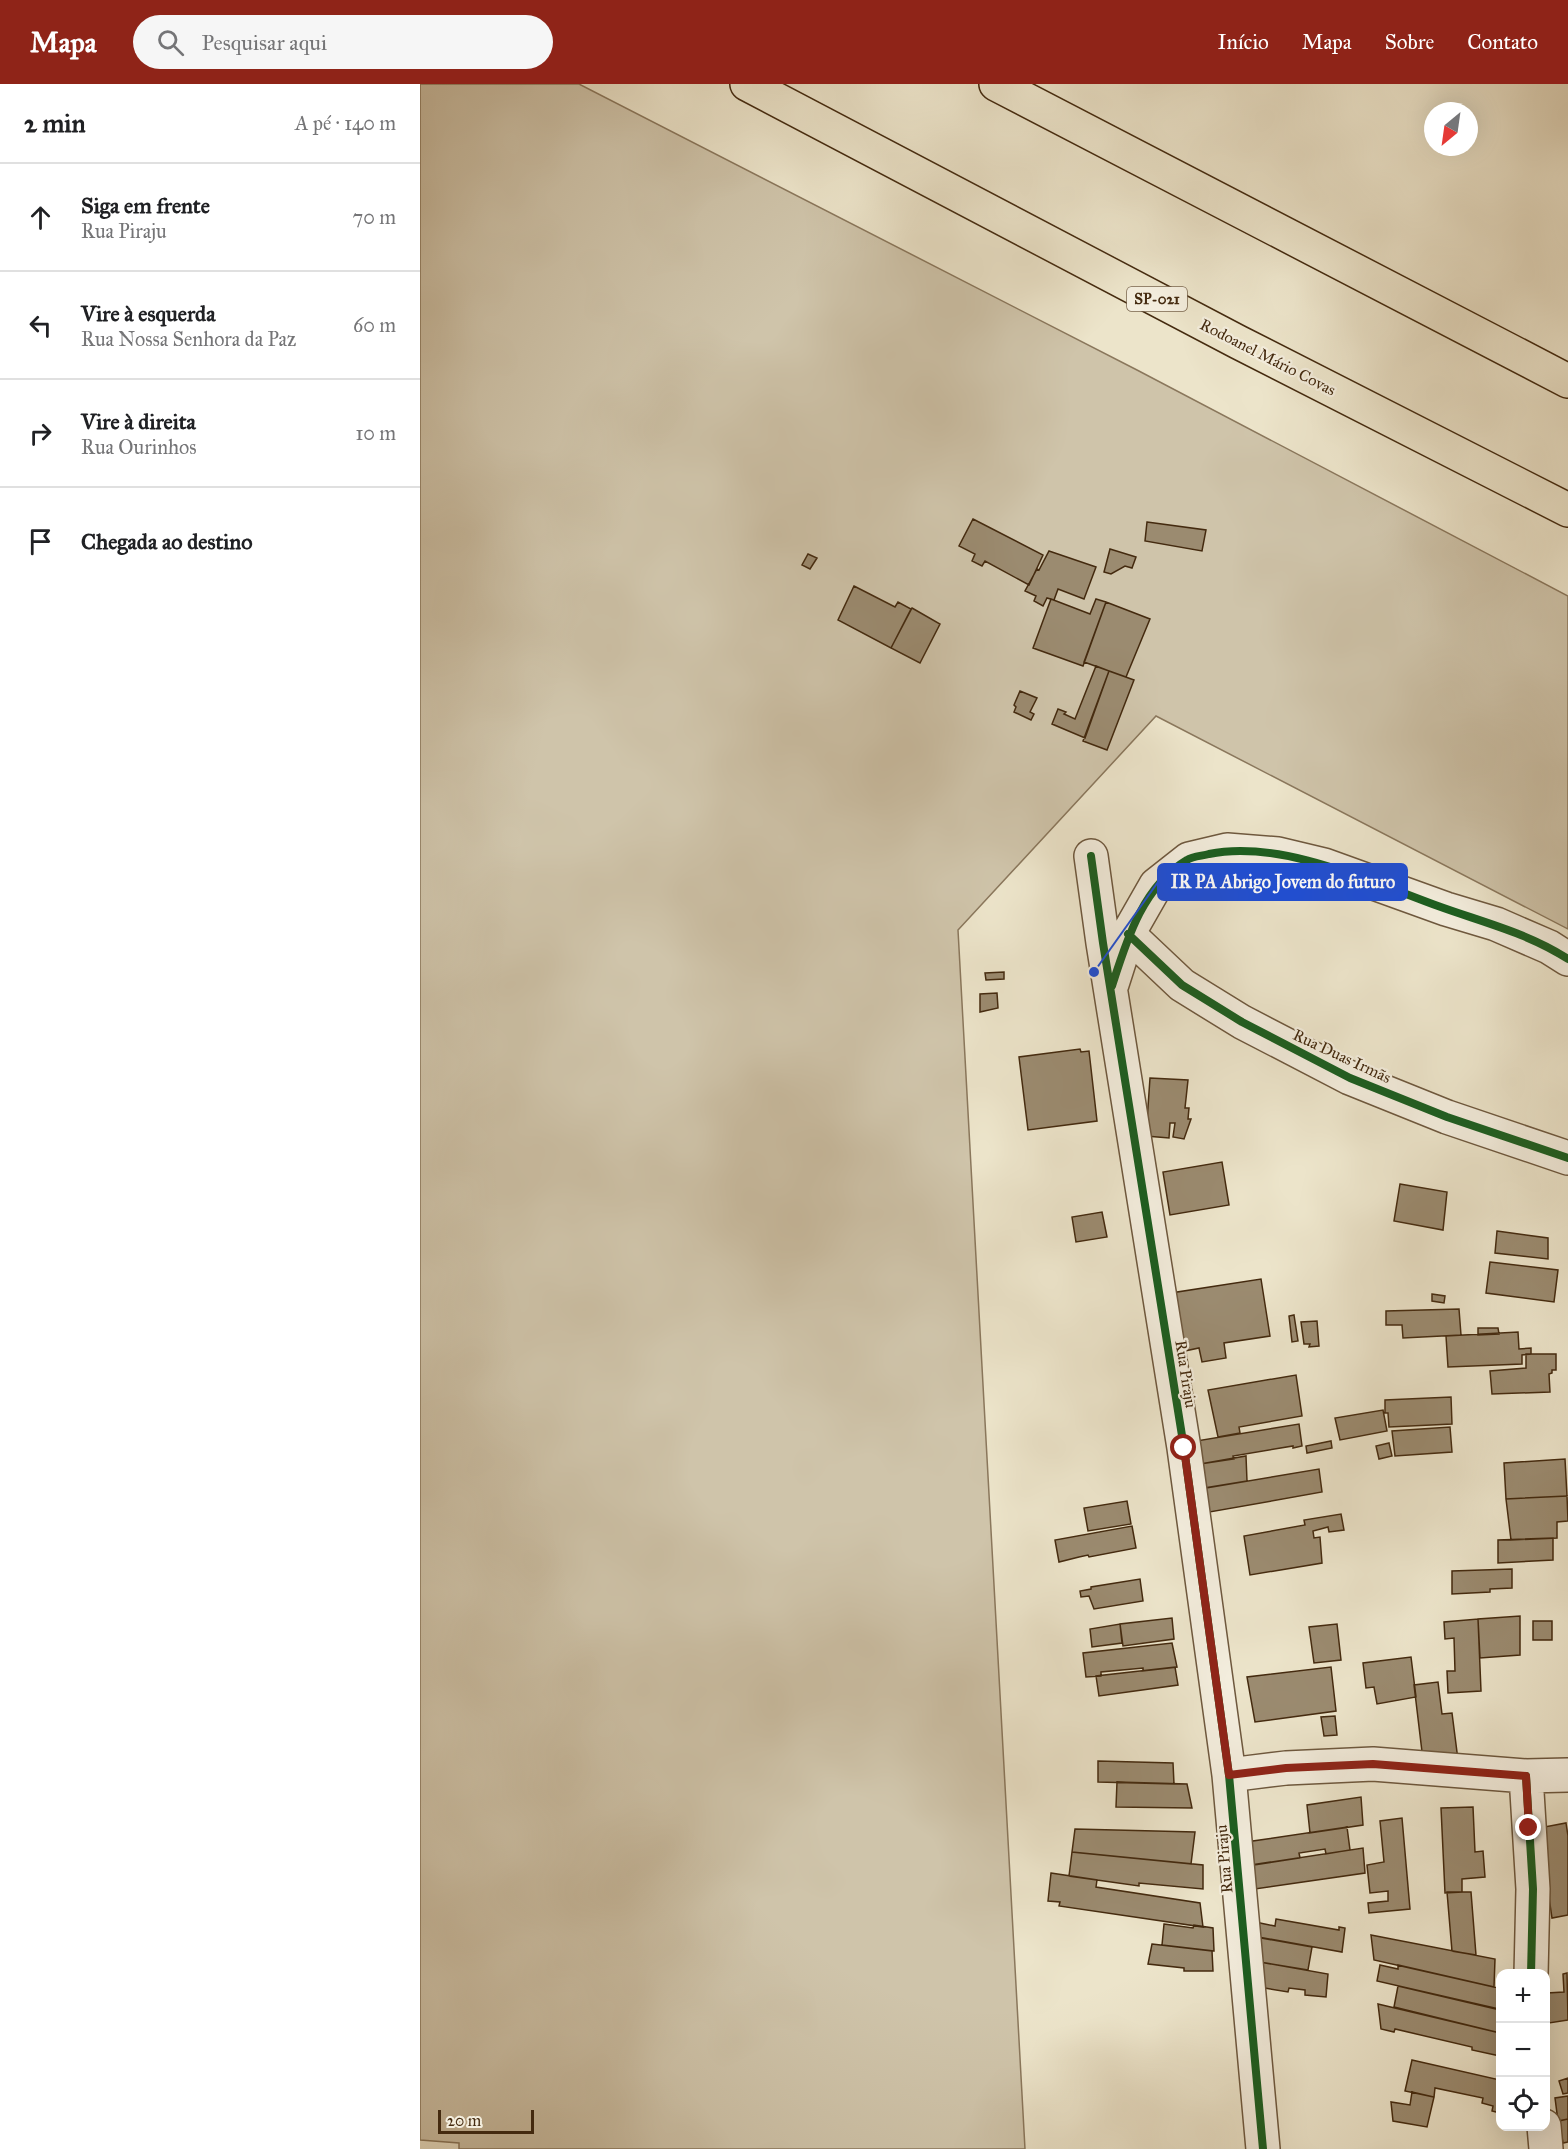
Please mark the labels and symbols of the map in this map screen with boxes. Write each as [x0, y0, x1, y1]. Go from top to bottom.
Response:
north arrow [1424, 102, 1478, 156]
road number: SP-021 [1127, 287, 1187, 311]
street label: Rodoanel Mário Covas [1197, 315, 1339, 400]
callout: IR PA Abrigo Jovem do futuro [1158, 864, 1407, 900]
text: IR PA Abrigo Jovem do futuro [1171, 871, 1395, 894]
street label: Rua Duas Irmãs [1290, 1025, 1394, 1087]
street label: Rua Piraju [1171, 1339, 1201, 1410]
route start [1170, 1434, 1196, 1460]
route end [1515, 1814, 1541, 1840]
street label: Rua Piraju [1212, 1824, 1236, 1894]
scale bar [438, 2107, 534, 2134]

